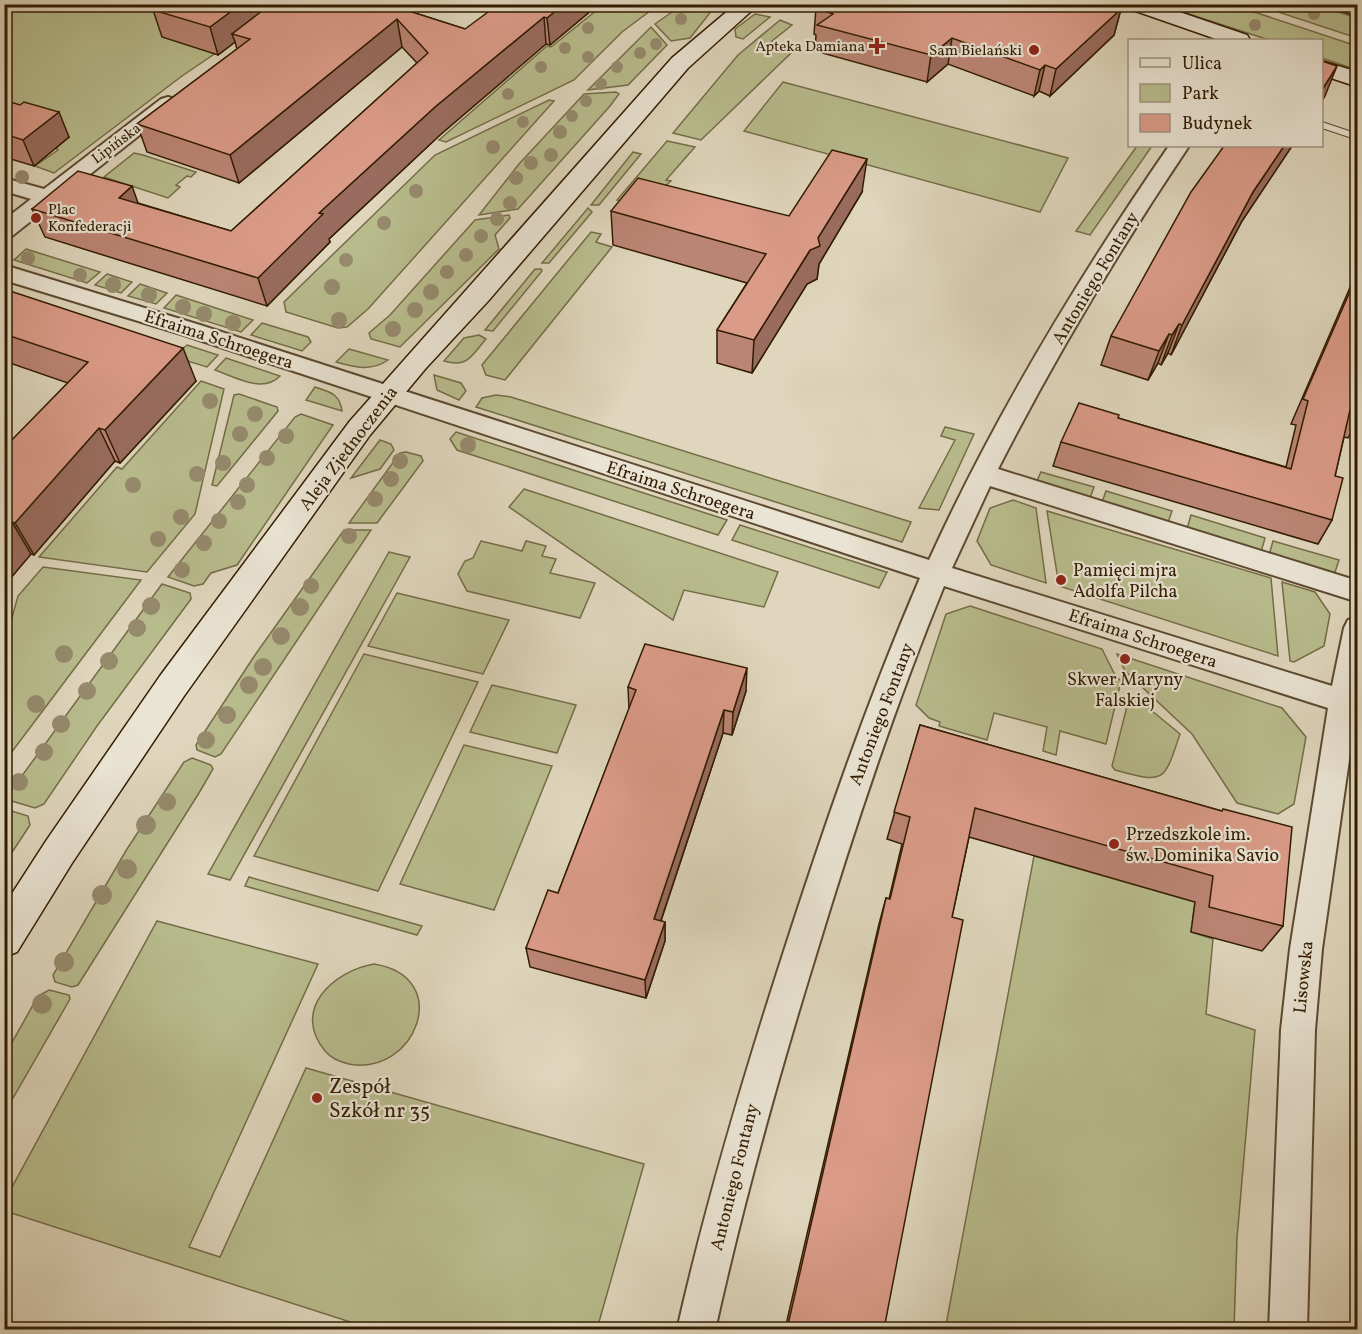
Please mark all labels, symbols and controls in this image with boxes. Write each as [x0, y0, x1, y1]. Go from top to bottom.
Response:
place label: Apteka Damiana [755, 37, 865, 58]
marker: Apteka Damiana [870, 39, 884, 53]
legend [1128, 39, 1323, 147]
place label: Sam Bielański [929, 41, 1022, 62]
marker: Sam Bielański [1027, 43, 1041, 57]
text: Ulica [1182, 52, 1222, 77]
text: Park [1182, 82, 1219, 107]
text: Budynek [1182, 112, 1253, 137]
street label: Lipińska [88, 119, 146, 170]
place label: Plac Konfederacji [48, 200, 132, 238]
street label: Antoniego Fontany [1047, 207, 1146, 350]
marker: Plac Konfederacji [29, 211, 43, 225]
street label: Efraima Schroegera [141, 305, 296, 376]
street label: Aleja Zjednoczenia [294, 381, 404, 516]
street label: Efraima Schroegera [603, 456, 758, 527]
place label: Pamięci mjra Adolfa Pilcha [1073, 559, 1178, 605]
marker: Pamięci mjra Adolfa Pilcha [1054, 573, 1068, 587]
street label: Efraima Schroegera [1065, 604, 1220, 675]
street label: Antoniego Fontany [844, 639, 921, 789]
marker: Skwer Maryny Falskiej [1118, 652, 1132, 666]
place label: Skwer Maryny Falskiej [1067, 668, 1183, 714]
place label: Przedszkole im. św. Dominika Savio [1126, 823, 1279, 869]
marker: Przedszkole im. św. Dominika Savio [1107, 837, 1121, 851]
street label: Lisowska [1288, 940, 1321, 1015]
place label: Zespół Szkół nr 35 [329, 1073, 430, 1126]
marker: Zespół Szkół nr 35 [310, 1091, 324, 1105]
street label: Antoniego Fontany [705, 1101, 766, 1254]

